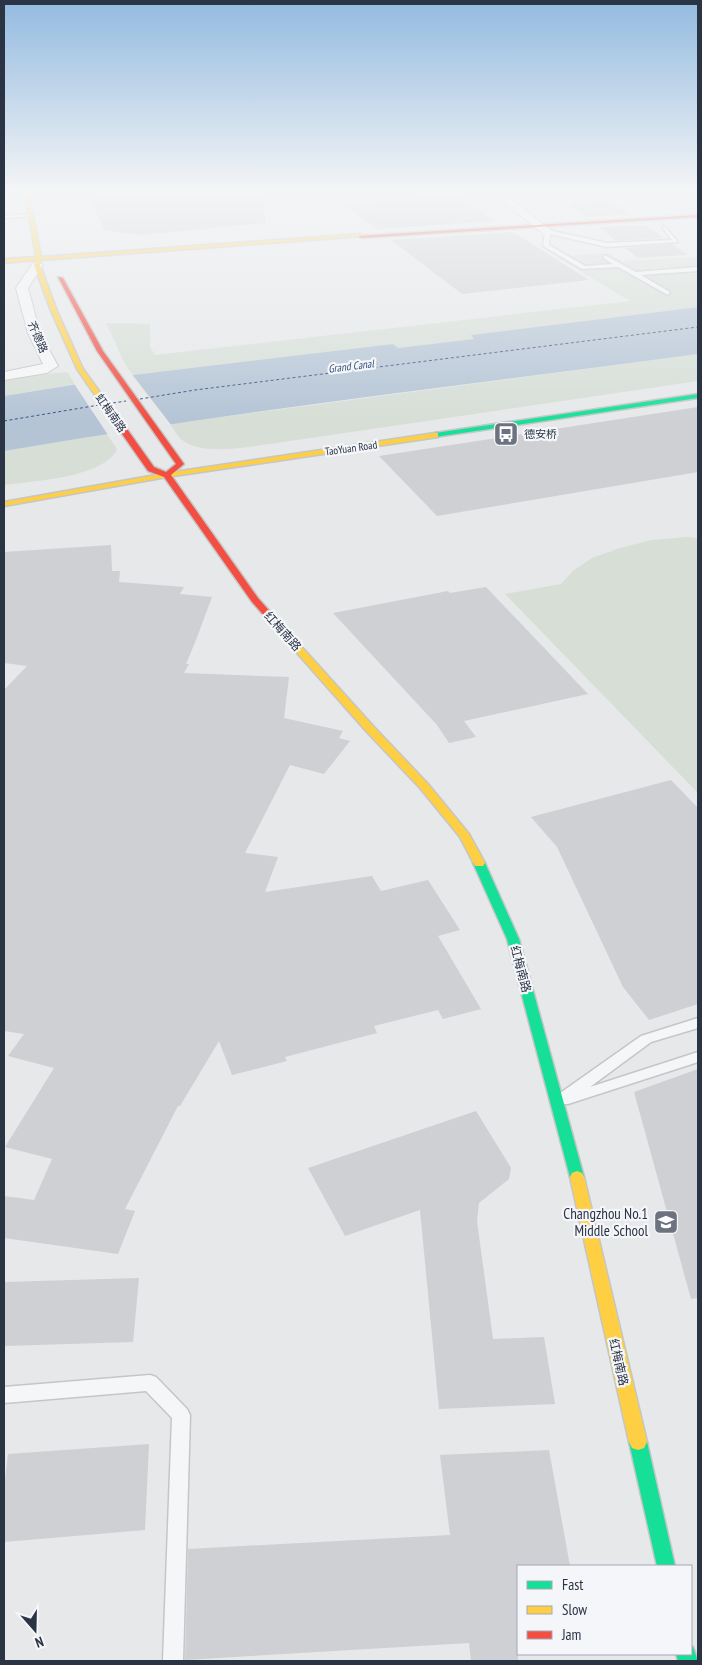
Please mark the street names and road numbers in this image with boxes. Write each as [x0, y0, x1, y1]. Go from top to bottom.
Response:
street label: 齐德路 [25, 319, 51, 355]
street label: 虹梅南路 [93, 391, 129, 435]
street label: TaoYuan Road [324, 437, 378, 459]
street label: 红梅南路 [261, 608, 305, 654]
street label: 红梅南路 [508, 944, 534, 994]
street label: 红梅南路 [606, 1337, 632, 1387]

